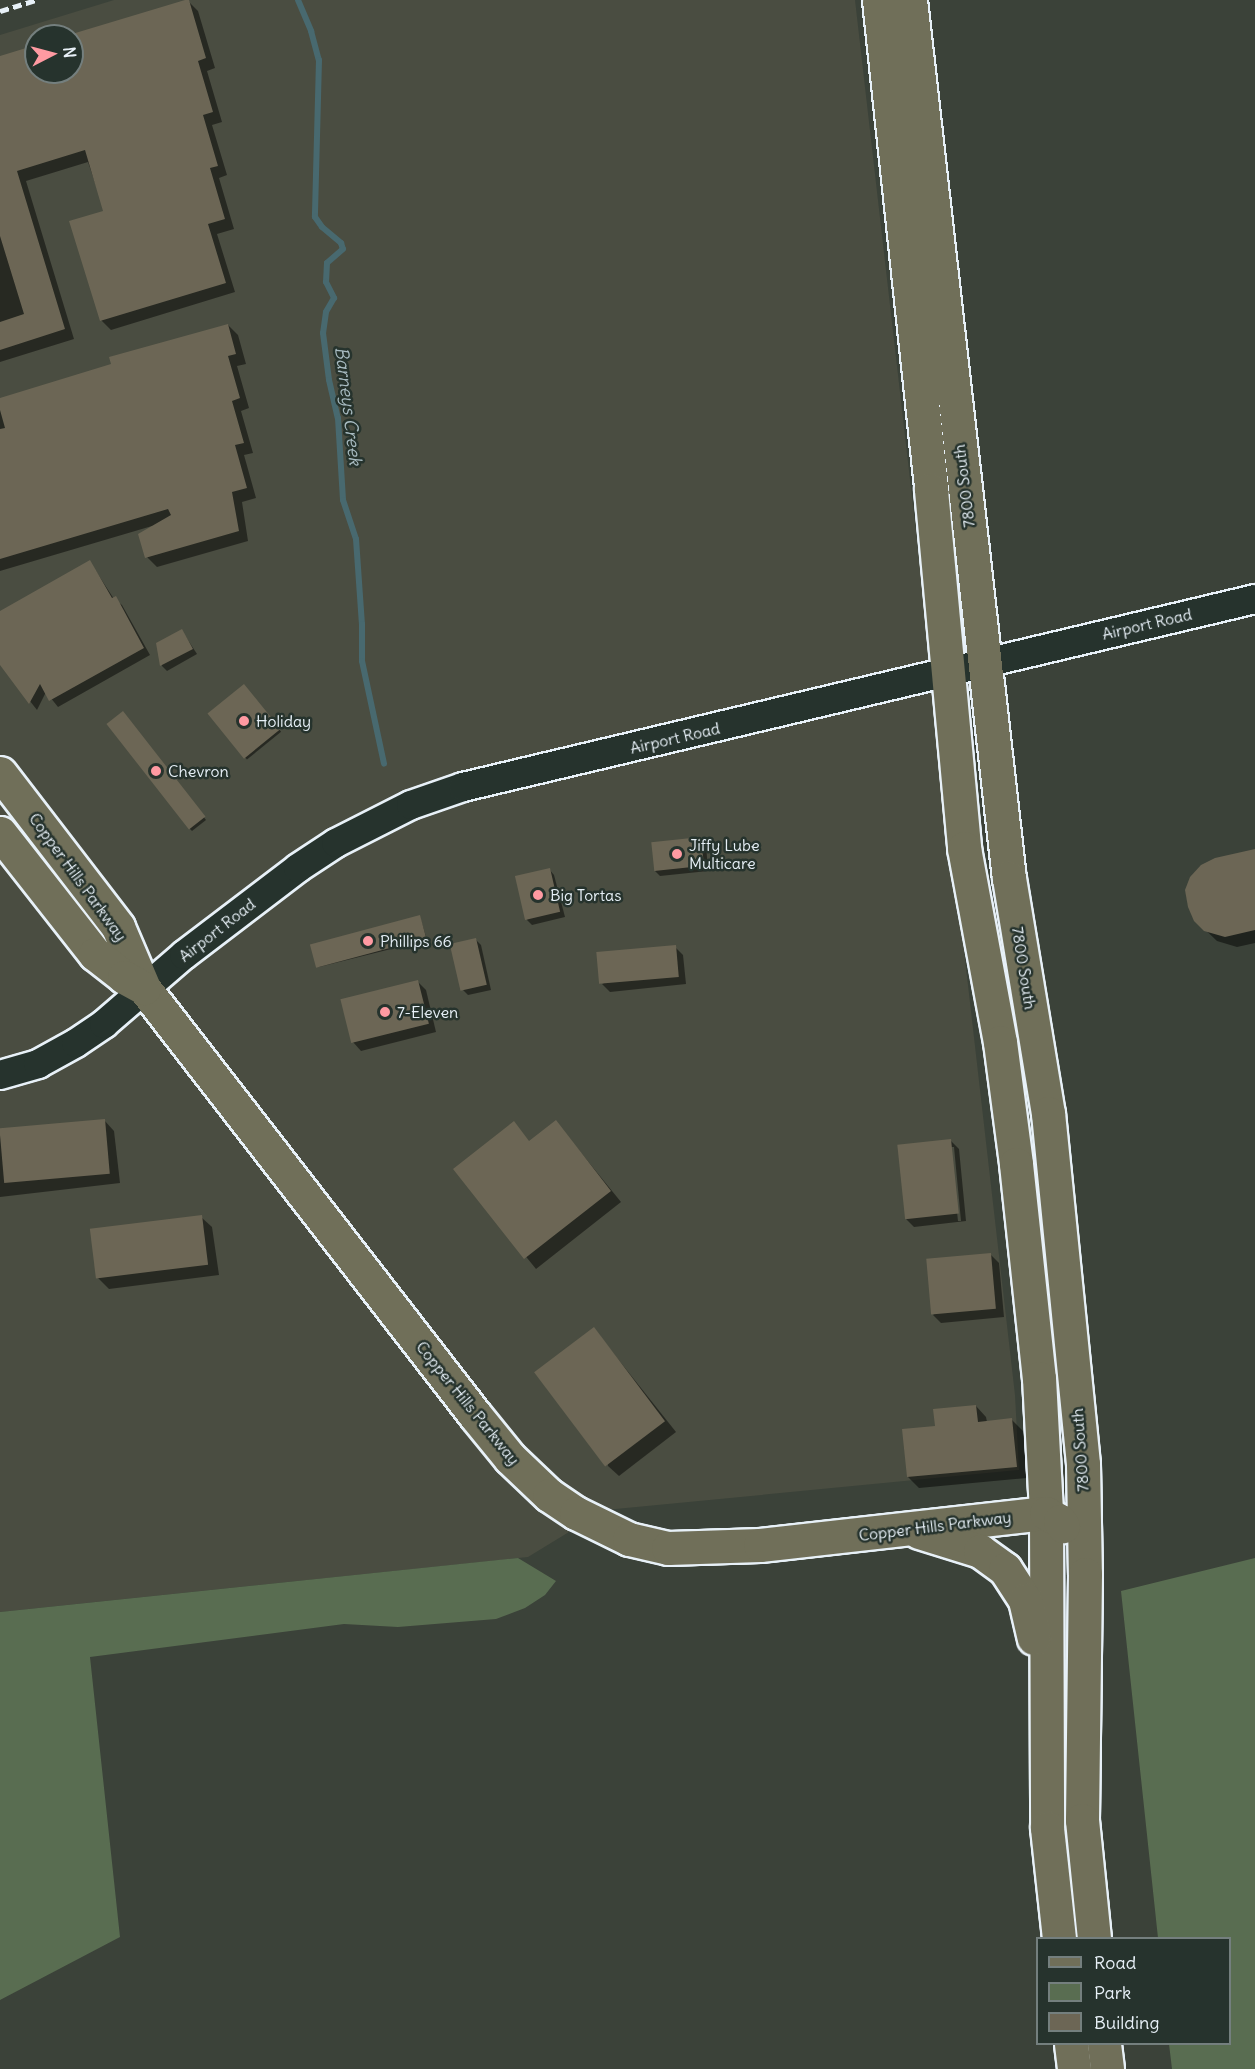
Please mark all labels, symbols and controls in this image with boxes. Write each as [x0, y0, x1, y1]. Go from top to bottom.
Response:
north arrow [24, 24, 84, 84]
text: N [59, 46, 80, 59]
water label: Barneys Creek [330, 345, 366, 467]
street label: 7800 South [949, 443, 979, 529]
street label: Airport Road [1100, 604, 1194, 644]
place label: Holiday [256, 711, 311, 731]
marker: Holiday [237, 714, 251, 728]
street label: Airport Road [628, 718, 722, 758]
place label: Chevron [168, 761, 229, 781]
marker: Chevron [149, 764, 163, 778]
street label: Copper Hills Parkway [25, 809, 131, 945]
place label: Jiffy Lube Multicare [689, 835, 760, 873]
marker: Jiffy Lube Multicare [670, 847, 684, 861]
place label: Big Tortas [550, 885, 621, 905]
marker: Big Tortas [531, 888, 545, 902]
street label: Airport Road [175, 894, 259, 966]
street label: 7800 South [1008, 925, 1040, 1011]
place label: Phillips 66 [380, 931, 452, 951]
marker: Phillips 66 [361, 934, 375, 948]
place label: 7-Eleven [397, 1002, 458, 1022]
marker: 7-Eleven [378, 1005, 392, 1019]
street label: Copper Hills Parkway [412, 1337, 524, 1469]
street label: 7800 South [1068, 1408, 1092, 1492]
street label: Copper Hills Parkway [858, 1507, 1012, 1545]
legend [1036, 1937, 1231, 2045]
text: Road [1094, 1951, 1136, 1974]
text: Park [1094, 1981, 1131, 2004]
text: Building [1094, 2011, 1159, 2034]

